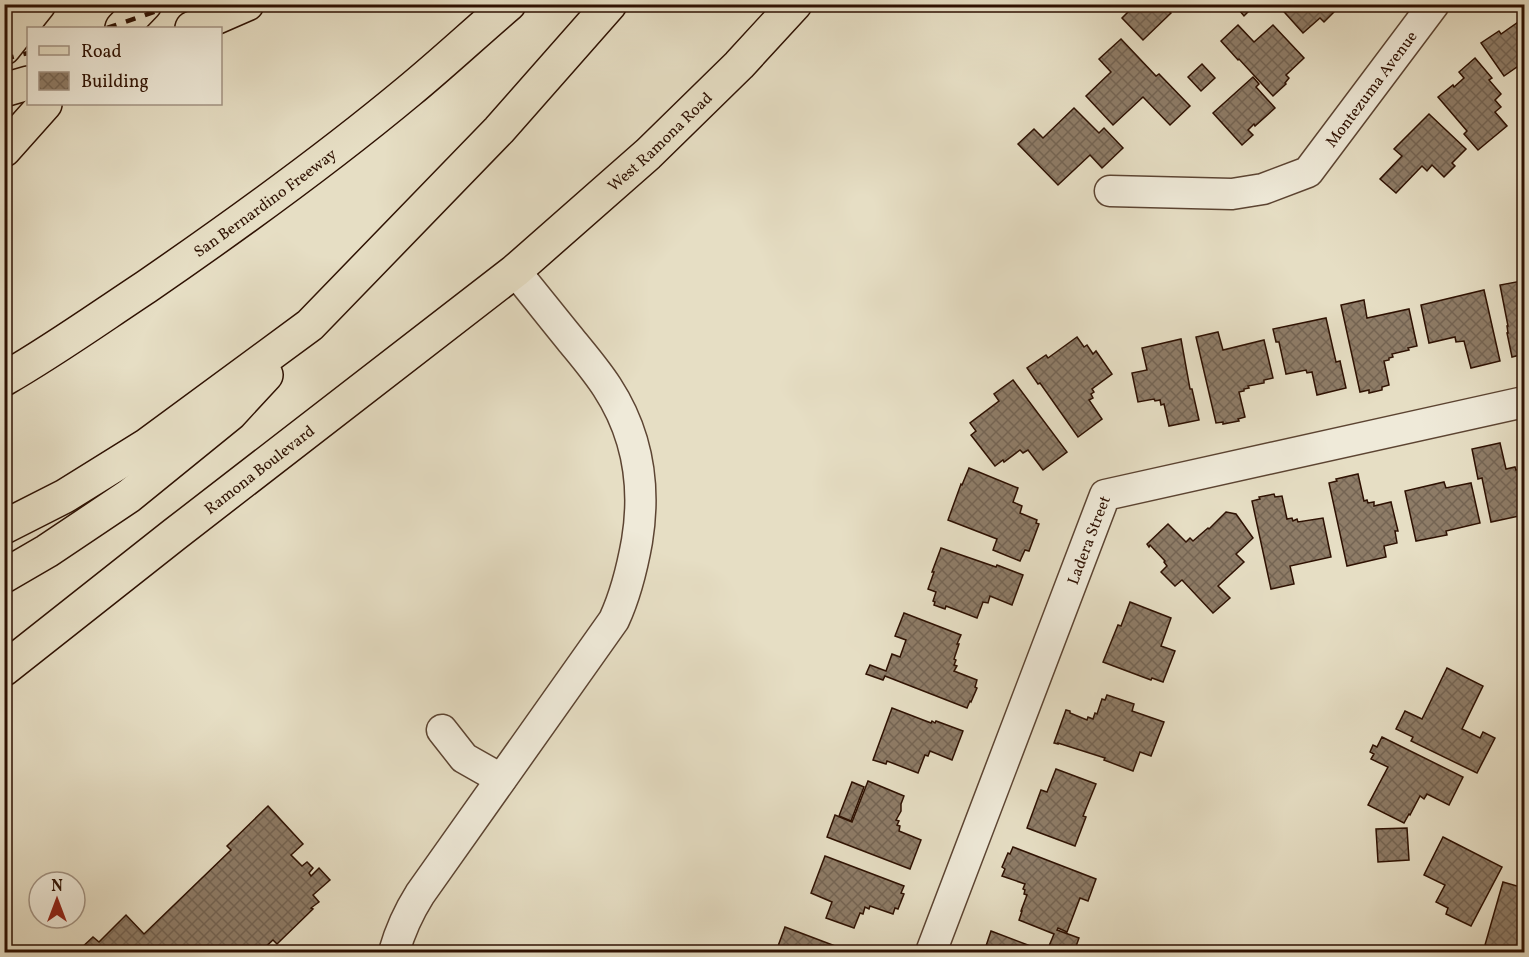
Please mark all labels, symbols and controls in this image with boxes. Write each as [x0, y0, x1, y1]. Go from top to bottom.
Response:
legend [27, 27, 222, 105]
street label: Montezuma Avenue [1321, 27, 1423, 152]
text: Road [81, 40, 122, 65]
text: Building [81, 70, 149, 95]
street label: West Ramona Road [604, 88, 718, 198]
street label: San Bernardino Freeway [190, 144, 342, 264]
street label: Ramona Boulevard [200, 421, 320, 520]
street label: Ladera Street [1063, 493, 1117, 588]
north arrow [27, 870, 87, 930]
text: N [51, 876, 63, 898]

